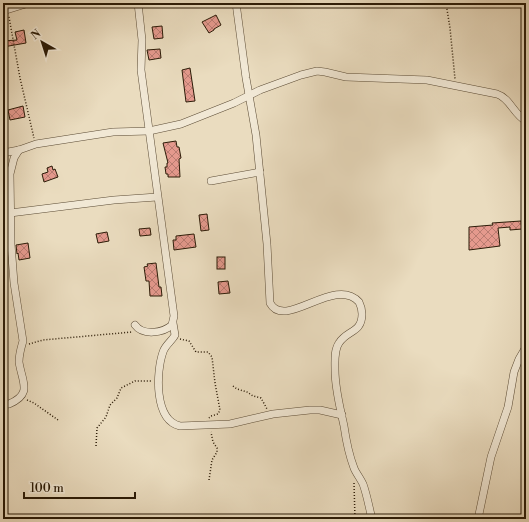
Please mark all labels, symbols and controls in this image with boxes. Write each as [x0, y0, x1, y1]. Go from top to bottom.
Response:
north arrow [22, 22, 62, 62]
text: N [29, 27, 44, 43]
scale bar [24, 474, 135, 500]
text: 100 m [30, 481, 64, 496]

